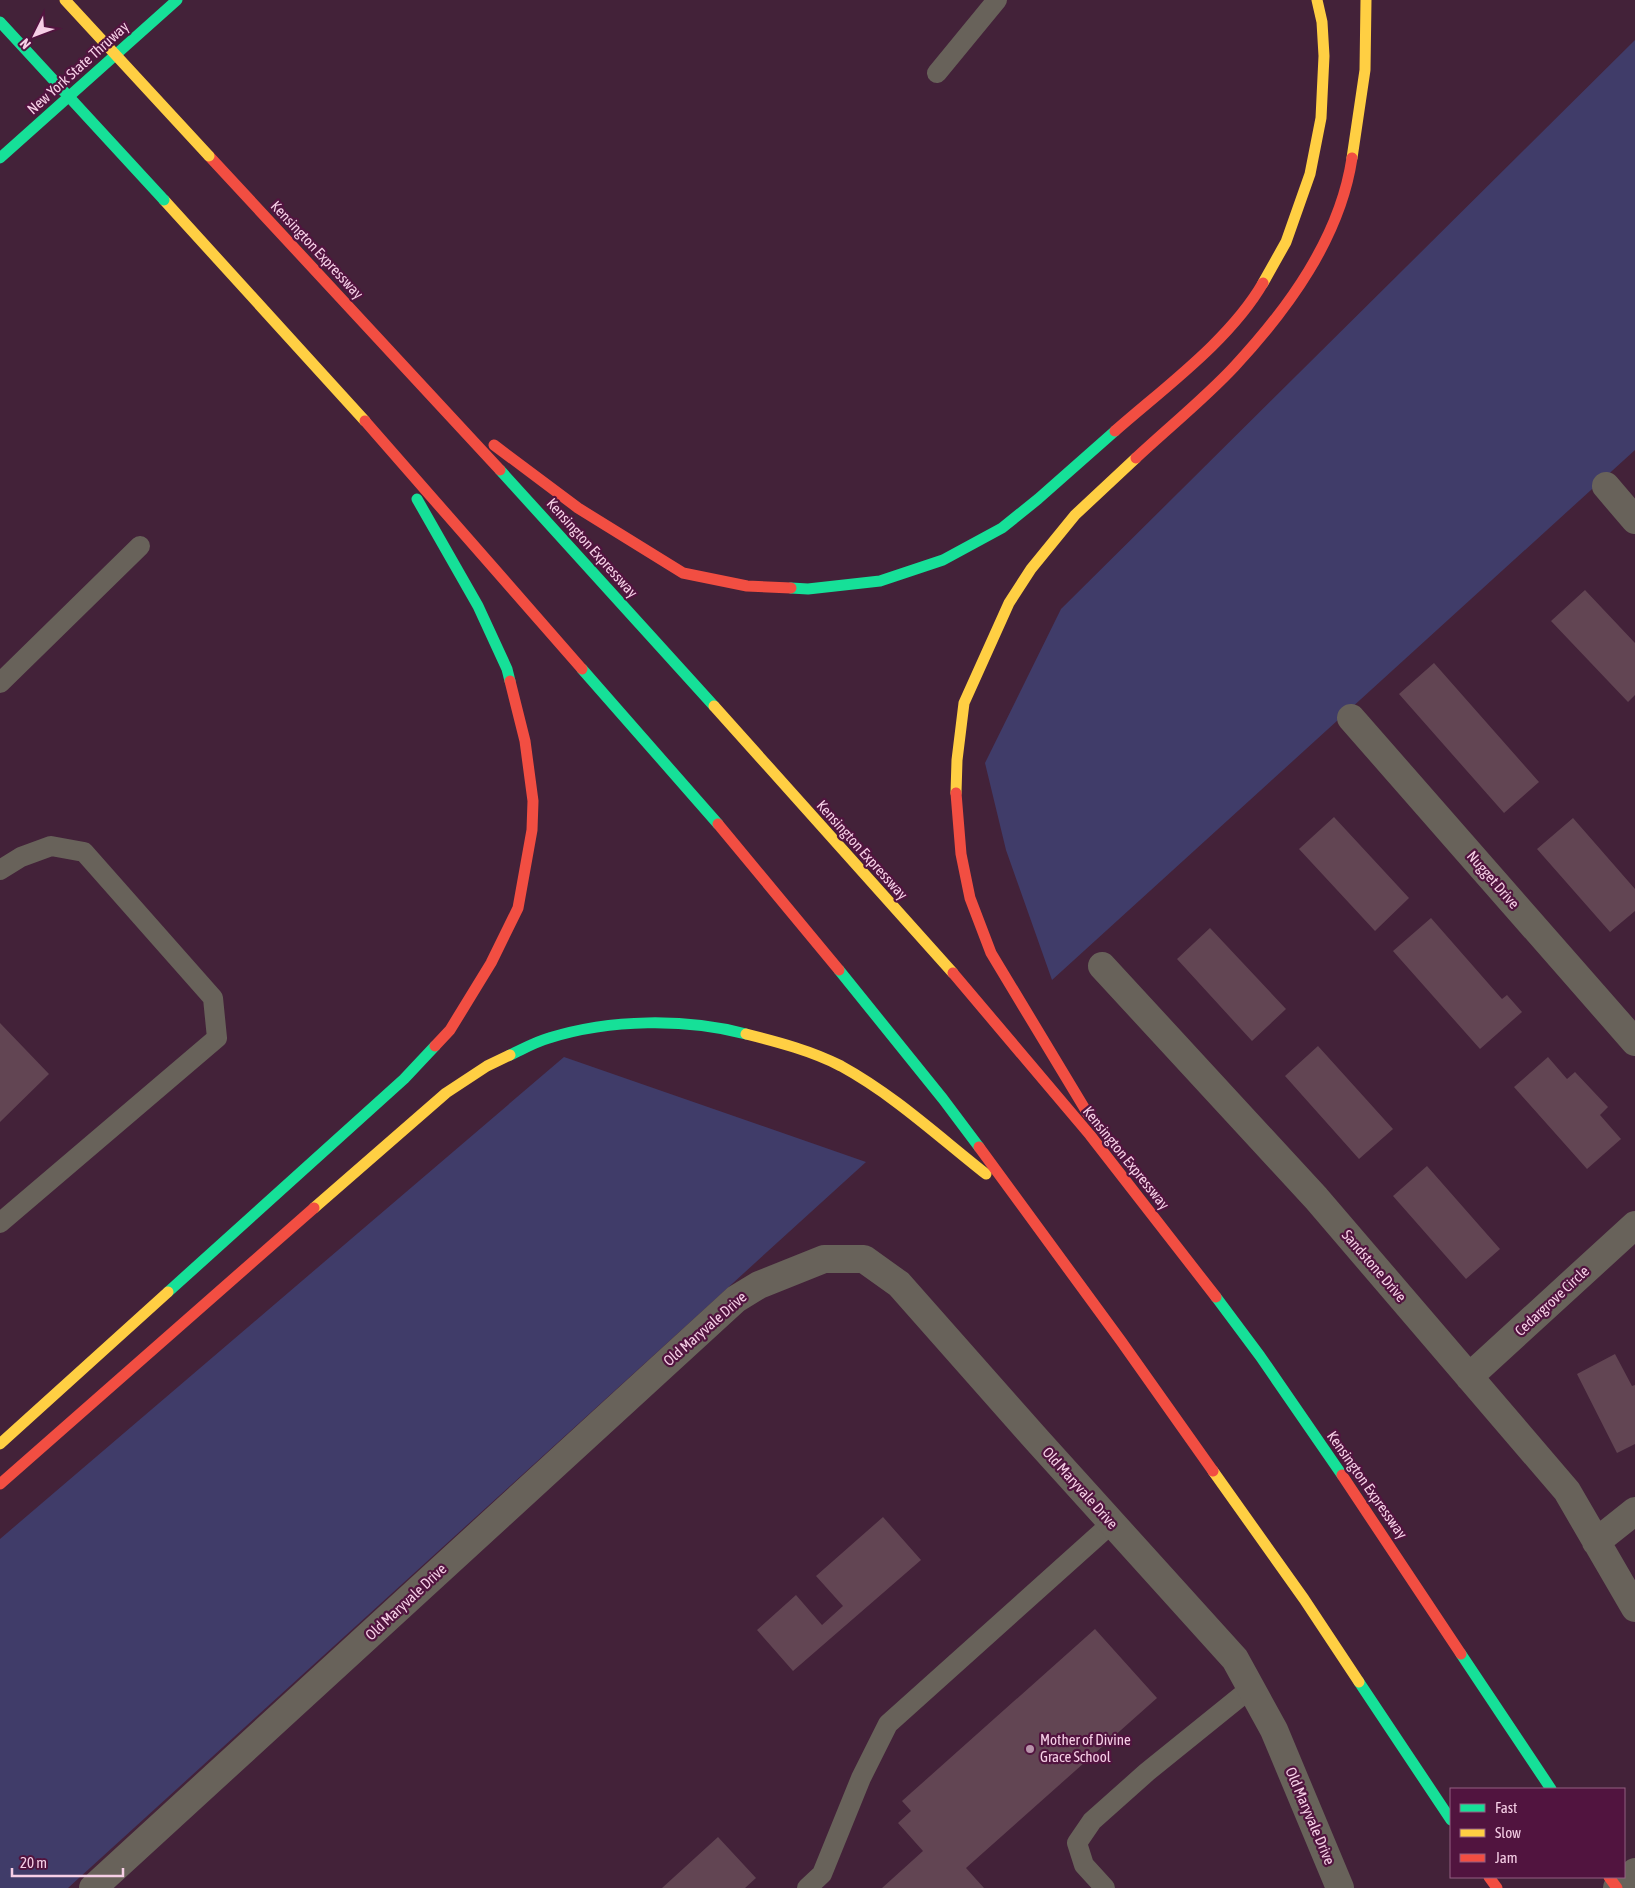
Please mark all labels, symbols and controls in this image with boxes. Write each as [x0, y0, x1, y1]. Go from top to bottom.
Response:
north arrow [10, 10, 60, 60]
street label: New York State Thruway [24, 18, 132, 118]
street label: Kensington Expressway [268, 197, 367, 302]
street label: Kensington Expressway [543, 495, 641, 601]
street label: Kensington Expressway [813, 797, 911, 903]
street label: Nugget Drive [1464, 847, 1523, 912]
street label: Kensington Expressway [1080, 1103, 1173, 1213]
street label: Sandstone Drive [1339, 1226, 1410, 1305]
street label: Cedargrove Circle [1511, 1262, 1592, 1339]
street label: Old Maryvale Drive [660, 1288, 750, 1369]
street label: Kensington Expressway [1324, 1428, 1411, 1542]
street label: Old Maryvale Drive [1039, 1443, 1122, 1532]
street label: Old Maryvale Drive [362, 1560, 450, 1643]
place label: Mother of Divine Grace School [1040, 1731, 1131, 1765]
marker: Mother of Divine Grace School [1024, 1743, 1036, 1755]
street label: Old Maryvale Drive [1282, 1765, 1339, 1867]
legend [1450, 1788, 1625, 1878]
text: Fast [1495, 1799, 1517, 1816]
text: Slow [1495, 1824, 1521, 1841]
scale bar [12, 1846, 124, 1878]
text: Jam [1495, 1849, 1518, 1866]
text: 20 m [20, 1854, 47, 1871]

